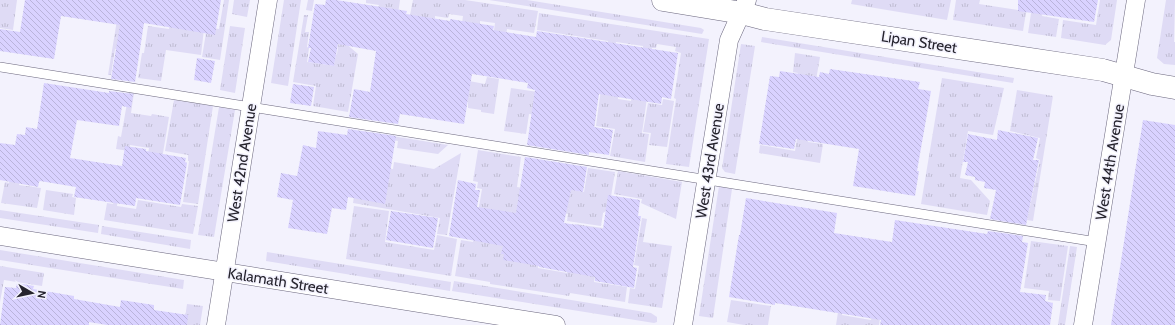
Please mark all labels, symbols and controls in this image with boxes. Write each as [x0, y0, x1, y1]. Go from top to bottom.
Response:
street label: Lipan Street [880, 27, 958, 57]
street label: West 42nd Avenue [224, 102, 260, 224]
street label: West 43rd Avenue [692, 102, 728, 220]
street label: West 44th Avenue [1092, 102, 1128, 221]
street label: Kalamath Street [226, 264, 330, 298]
north arrow [12, 273, 52, 313]
text: N [34, 290, 49, 300]

